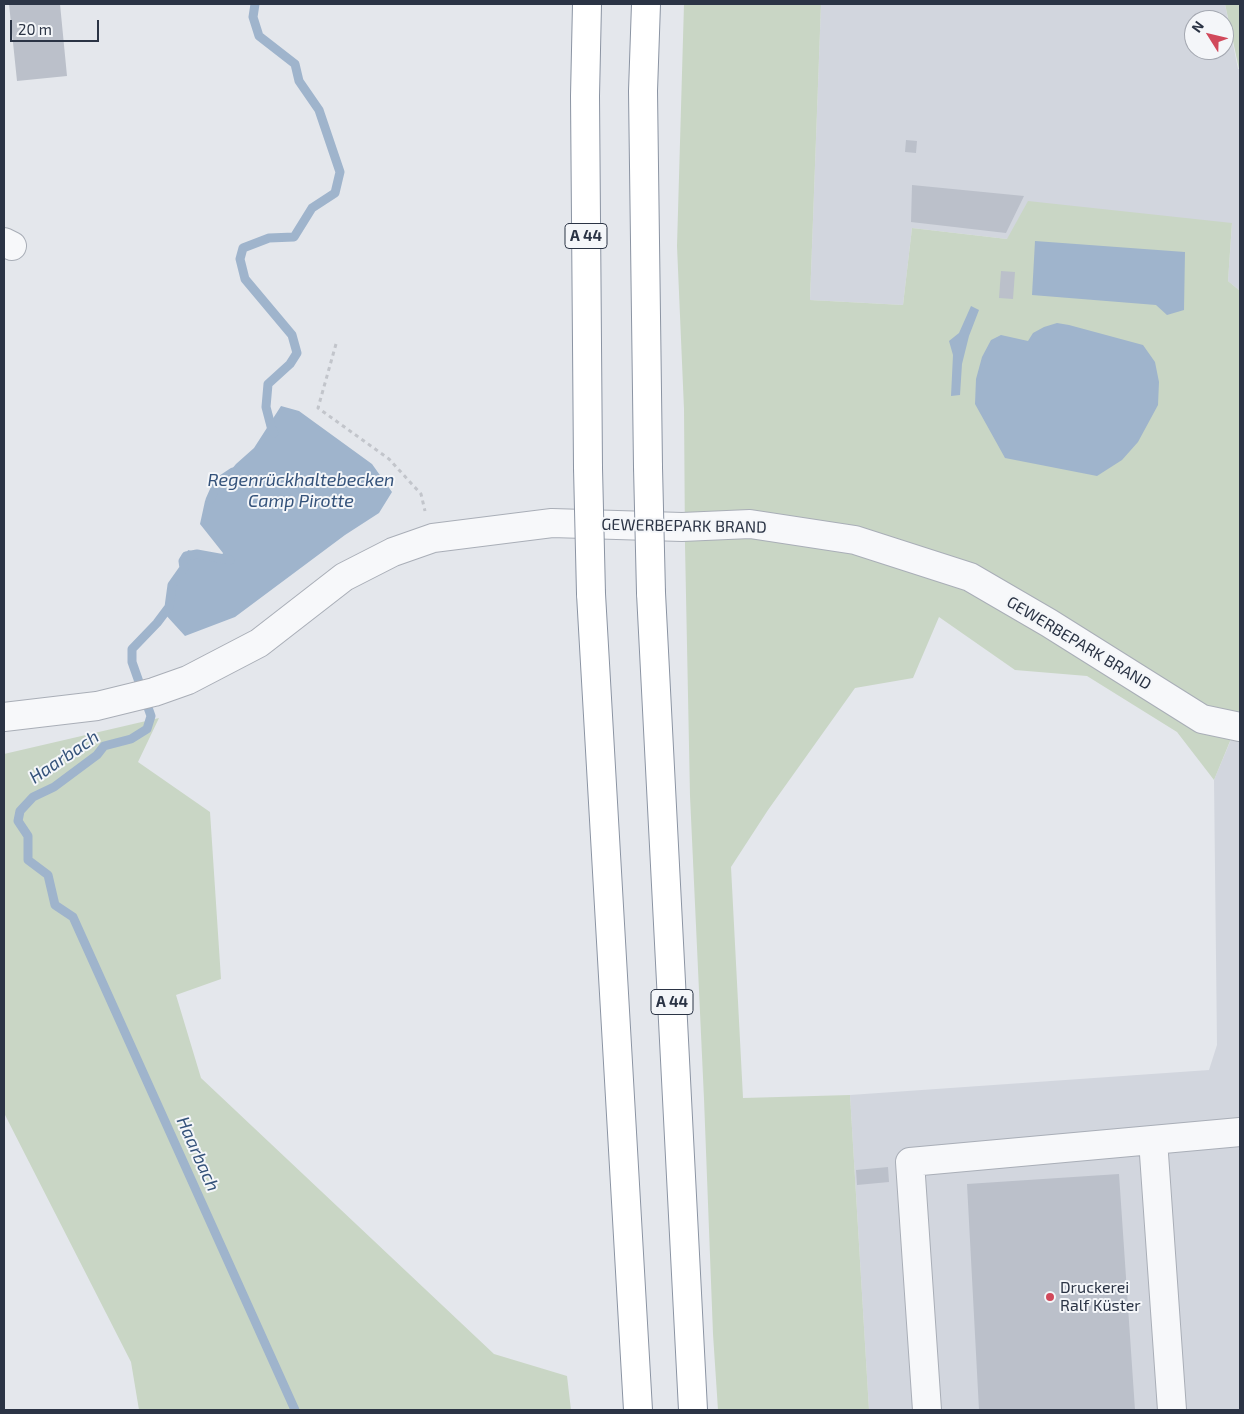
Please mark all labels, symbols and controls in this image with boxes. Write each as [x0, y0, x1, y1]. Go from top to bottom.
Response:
scale bar [12, 10, 101, 42]
north arrow [1184, 10, 1234, 60]
text: N [1187, 17, 1207, 36]
text: 20 m [18, 20, 52, 38]
road number: A 44 [565, 224, 607, 248]
water label: Regenrückhaltebecken Camp Pirotte [208, 469, 394, 512]
street label: GEWERBEPARK BRAND [601, 515, 767, 537]
street label: GEWERBEPARK BRAND [1003, 592, 1155, 694]
water label: Haarbach [25, 726, 103, 788]
road number: A 44 [651, 990, 693, 1014]
water label: Haarbach [172, 1113, 224, 1195]
place label: Druckerei Ralf Küster [1060, 1278, 1141, 1316]
marker: Druckerei Ralf Küster [1044, 1291, 1056, 1303]

